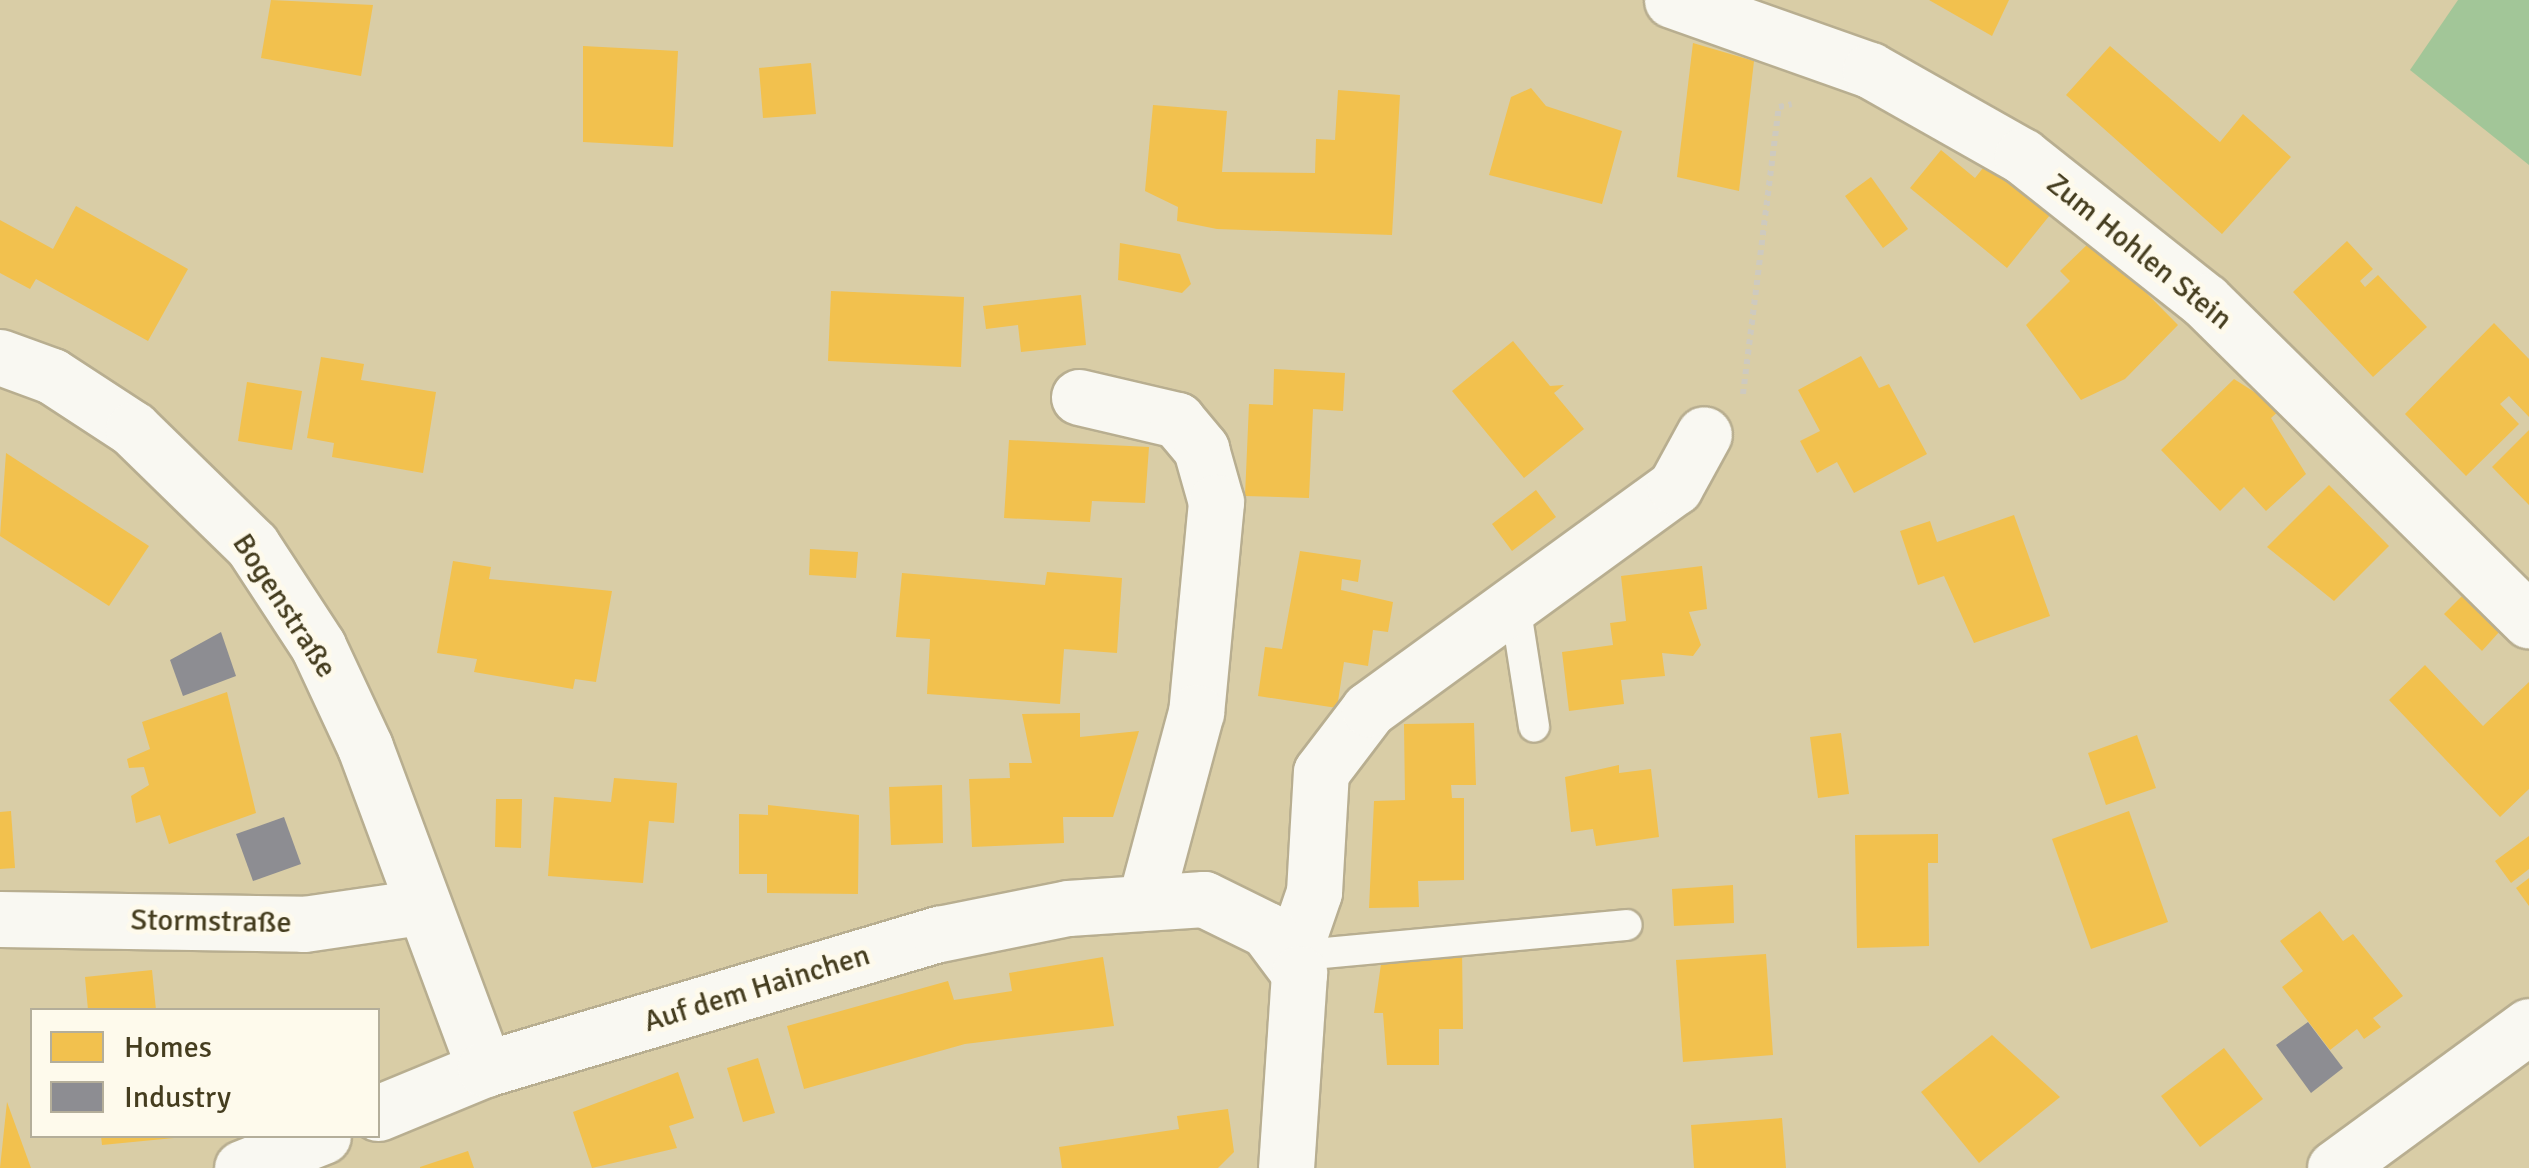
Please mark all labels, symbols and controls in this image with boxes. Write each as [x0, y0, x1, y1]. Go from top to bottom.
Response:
street label: Zum Hohlen Stein [2039, 166, 2239, 338]
street label: Bogenstraße [224, 527, 344, 685]
street label: Stormstraße [130, 903, 292, 941]
street label: Auf dem Hainchen [640, 938, 874, 1040]
legend [30, 1008, 380, 1138]
text: Homes [124, 1029, 212, 1066]
text: Industry [124, 1079, 231, 1116]

